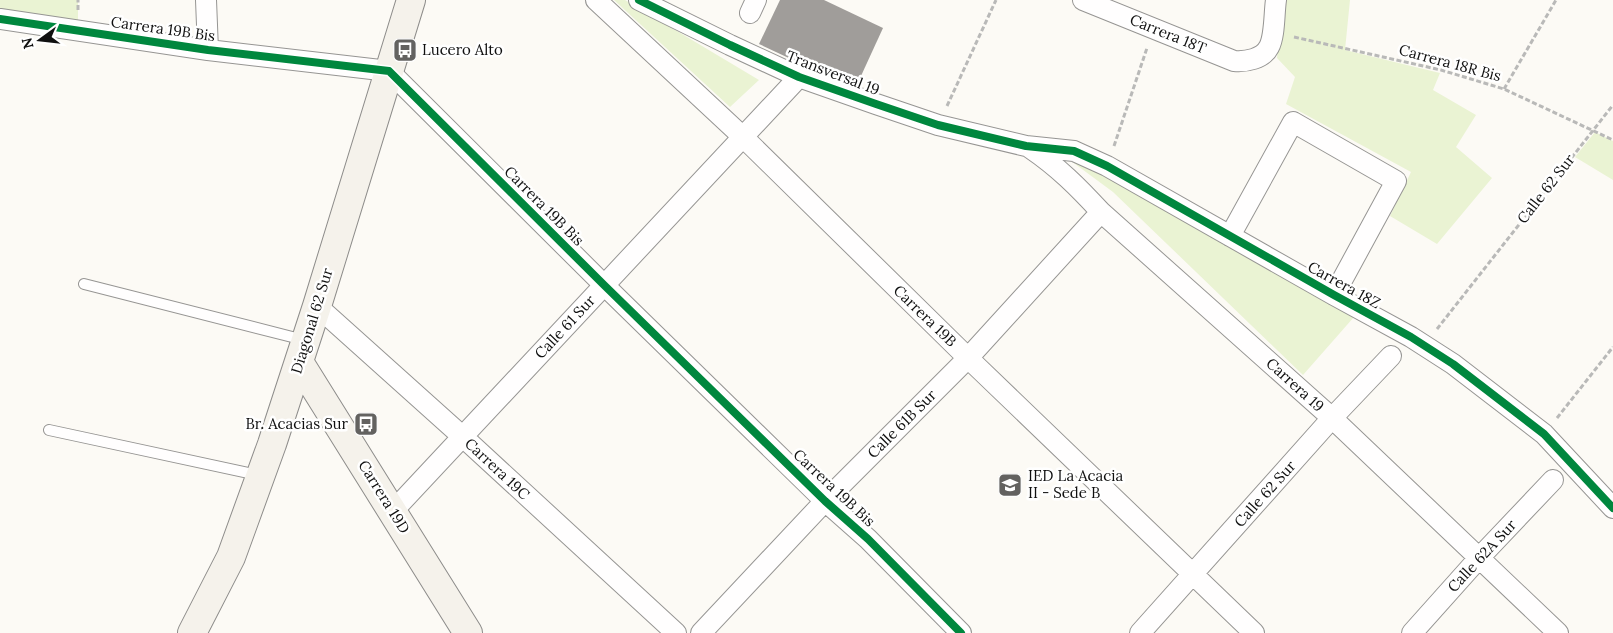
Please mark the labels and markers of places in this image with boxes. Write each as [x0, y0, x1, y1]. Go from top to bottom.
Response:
bus stop icon: Lucero Alto [392, 37, 418, 63]
place label: Lucero Alto [422, 40, 503, 59]
bus stop icon: Br. Acacias Sur [353, 411, 379, 437]
place label: Br. Acacias Sur [246, 414, 349, 433]
place label: IED La Acacia II - Sede B [1028, 466, 1123, 502]
school or university icon: IED La Acacia II - Sede B [997, 472, 1023, 498]

